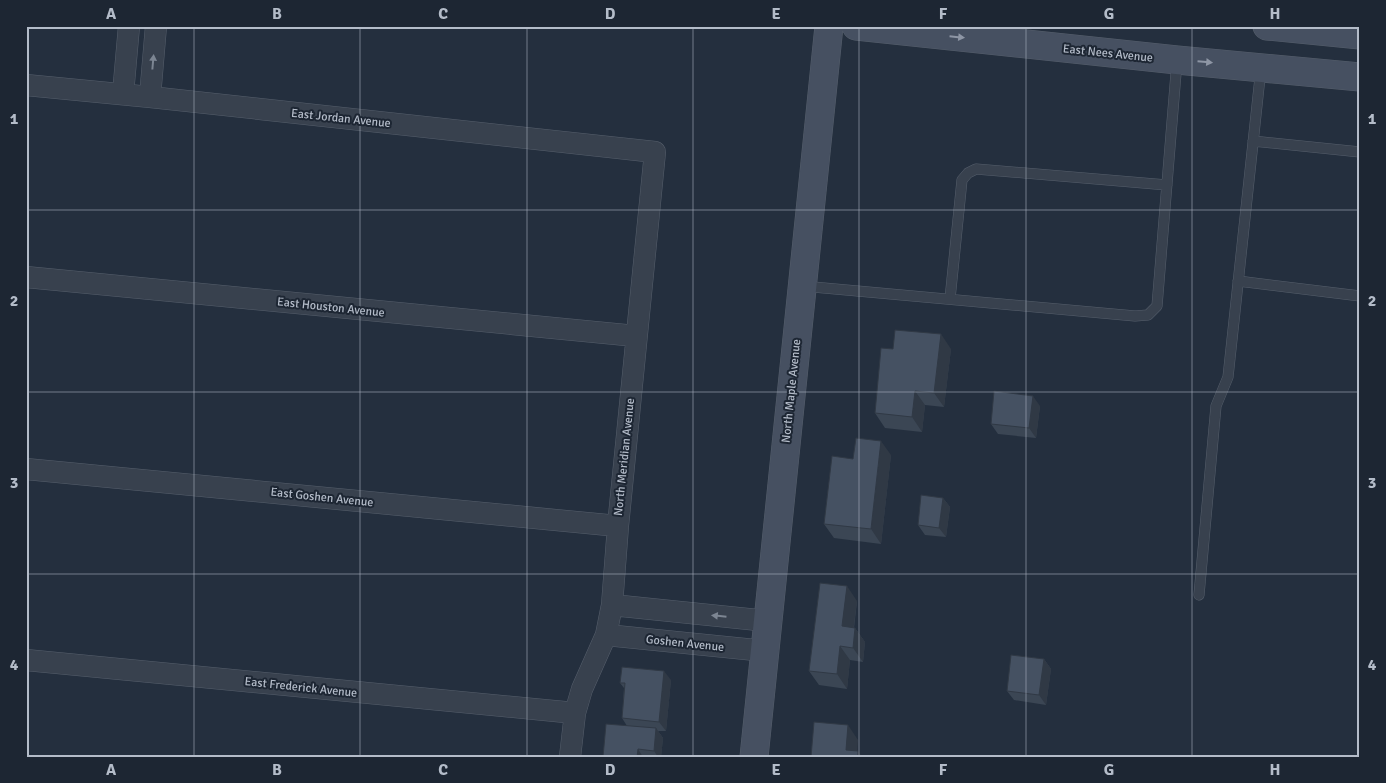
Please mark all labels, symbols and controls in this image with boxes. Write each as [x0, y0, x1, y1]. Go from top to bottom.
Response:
text: A [106, 4, 117, 24]
text: B [272, 4, 282, 24]
text: C [438, 4, 448, 24]
text: D [605, 4, 616, 24]
text: E [771, 4, 781, 24]
text: F [939, 4, 948, 24]
text: G [1104, 4, 1114, 24]
text: H [1270, 4, 1280, 24]
one-way arrow [949, 33, 965, 41]
street label: East Nees Avenue [1062, 41, 1154, 66]
one-way arrow [149, 53, 157, 69]
one-way arrow [1198, 59, 1214, 67]
street label: East Jordan Avenue [290, 106, 391, 131]
text: 1 [10, 109, 19, 129]
text: 1 [1368, 109, 1377, 129]
text: 2 [10, 291, 18, 311]
text: 2 [1368, 291, 1376, 311]
street label: East Houston Avenue [276, 294, 385, 321]
street label: North Maple Avenue [779, 338, 804, 444]
street label: North Meridian Avenue [611, 397, 638, 517]
text: 3 [10, 473, 18, 493]
text: 3 [1368, 473, 1376, 493]
street label: East Goshen Avenue [270, 485, 374, 510]
one-way arrow [711, 612, 727, 620]
street label: Goshen Avenue [645, 632, 725, 655]
text: 4 [10, 655, 19, 675]
text: 4 [1368, 655, 1377, 675]
street label: East Frederick Avenue [244, 674, 358, 701]
text: A [106, 760, 117, 780]
text: B [272, 760, 282, 780]
text: C [438, 760, 448, 780]
text: D [605, 760, 616, 780]
text: E [771, 760, 781, 780]
text: F [939, 760, 948, 780]
text: G [1104, 760, 1114, 780]
text: H [1270, 760, 1280, 780]

